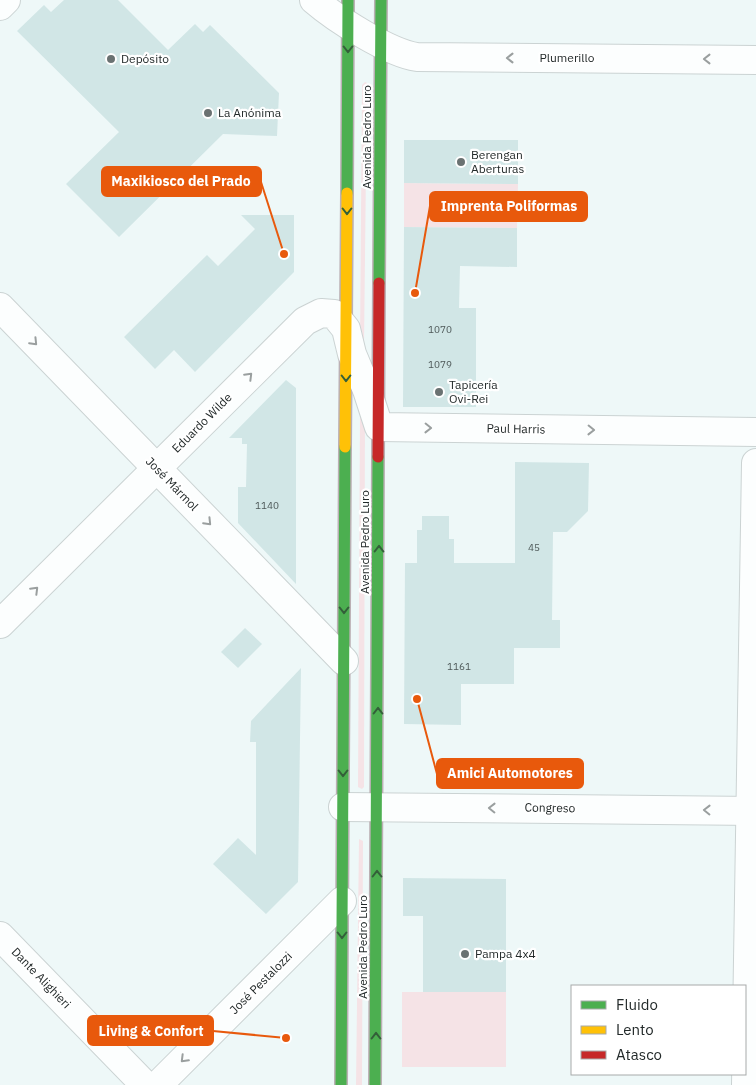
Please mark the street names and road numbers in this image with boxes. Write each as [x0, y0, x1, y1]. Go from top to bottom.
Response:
street label: Plumerillo [539, 50, 595, 65]
street label: Avenida Pedro Luro [359, 85, 374, 189]
street label: Eduardo Wilde [169, 389, 235, 456]
street label: Paul Harris [486, 420, 546, 437]
street label: José Mármol [143, 454, 202, 514]
street label: Avenida Pedro Luro [357, 490, 372, 594]
street label: Congreso [524, 800, 576, 815]
street label: Avenida Pedro Luro [355, 895, 370, 999]
street label: Dante Alighieri [9, 944, 74, 1011]
street label: José Pestalozzi [226, 948, 295, 1017]

